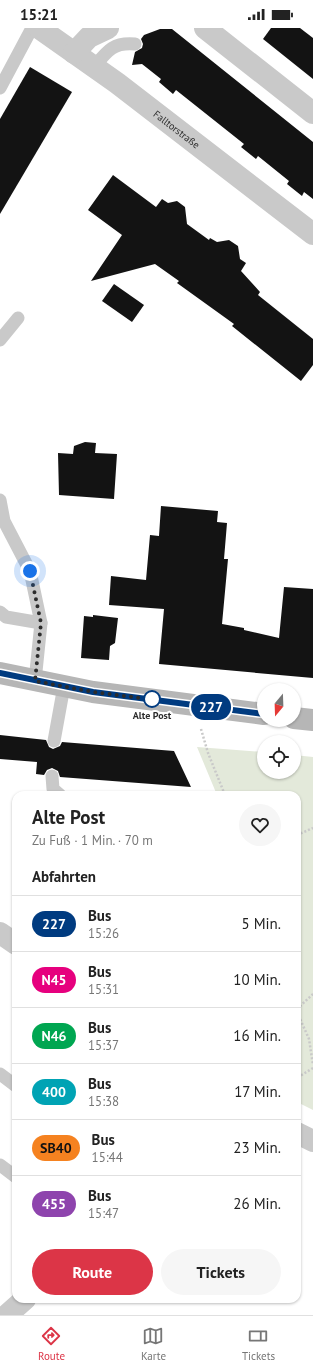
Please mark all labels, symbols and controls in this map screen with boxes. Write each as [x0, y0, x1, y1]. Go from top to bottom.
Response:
text: 15:21 [20, 5, 58, 24]
street label: Falltorstraße [151, 108, 202, 151]
your location [20, 561, 40, 581]
north arrow [257, 683, 301, 727]
map controls [257, 683, 301, 779]
marker: Alte Post [143, 690, 161, 708]
line badge: 227 [188, 694, 234, 720]
text: 227 [199, 698, 223, 716]
place label: Alte Post [133, 709, 172, 722]
button: locate [257, 735, 301, 779]
button: heart [239, 804, 281, 846]
text: Alte Post [32, 805, 105, 829]
text: Zu Fuß · 1 Min. · 70 m [32, 832, 153, 849]
text: Abfahrten [32, 867, 96, 886]
text: Bus [88, 906, 111, 925]
text: 5 Min. [242, 914, 281, 933]
text: 227 [42, 915, 66, 933]
text: 15:26 [88, 925, 119, 942]
text: Bus [88, 962, 111, 981]
text: 10 Min. [233, 970, 281, 989]
text: N45 [41, 971, 67, 989]
text: 15:31 [88, 981, 119, 998]
text: Bus [88, 1018, 111, 1037]
text: 16 Min. [233, 1026, 281, 1045]
text: N46 [41, 1027, 67, 1045]
text: 15:37 [88, 1037, 119, 1054]
text: Bus [88, 1074, 111, 1093]
text: 17 Min. [234, 1082, 281, 1101]
text: 400 [42, 1083, 66, 1101]
text: 15:38 [88, 1093, 119, 1110]
text: Bus [92, 1130, 115, 1149]
text: 23 Min. [233, 1138, 281, 1157]
text: SB40 [40, 1139, 72, 1157]
text: 15:44 [92, 1149, 123, 1166]
text: Bus [88, 1186, 111, 1205]
text: 26 Min. [233, 1194, 281, 1213]
text: 455 [42, 1195, 66, 1213]
text: 15:47 [88, 1205, 119, 1222]
button: Route [32, 1249, 153, 1295]
button: Tickets [161, 1249, 281, 1295]
tab: Route [38, 1325, 65, 1363]
tab: Karte [141, 1325, 166, 1363]
tab: Tickets [242, 1325, 275, 1363]

